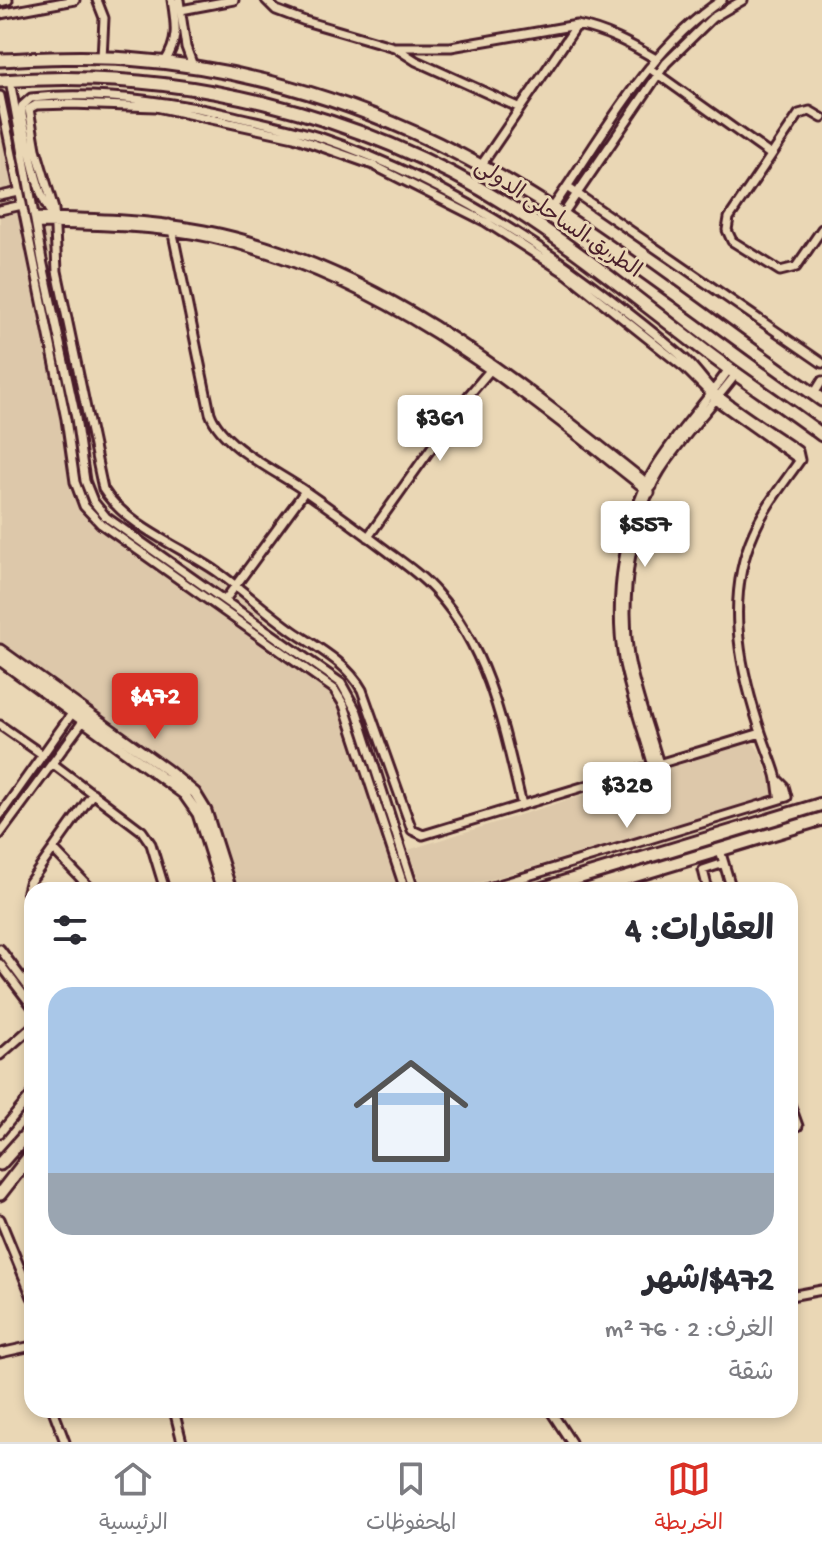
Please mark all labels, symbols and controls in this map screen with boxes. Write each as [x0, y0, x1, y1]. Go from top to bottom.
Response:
street label: الطريق الساحلى الدولى [469, 155, 645, 285]
pin: $361 [393, 395, 487, 463]
text: $361 [416, 405, 464, 436]
pin: $557 [598, 501, 692, 569]
text: $557 [619, 511, 671, 542]
pin: $472 [108, 673, 202, 741]
text: $472 [130, 683, 180, 714]
pin: $328 [580, 762, 674, 830]
text: $328 [601, 772, 653, 803]
icon: filters [48, 908, 92, 952]
text: العقارات: 4 [625, 913, 774, 953]
icon: home [339, 1039, 483, 1183]
text: $472/شهر [644, 1262, 774, 1302]
text: الغرف: 2 · 76 m² [605, 1316, 774, 1347]
text: شقة [729, 1359, 774, 1390]
tab: الرئيسية [99, 1457, 168, 1541]
tab: المحفوظات [366, 1457, 457, 1541]
tab: الخريطة [654, 1457, 723, 1541]

